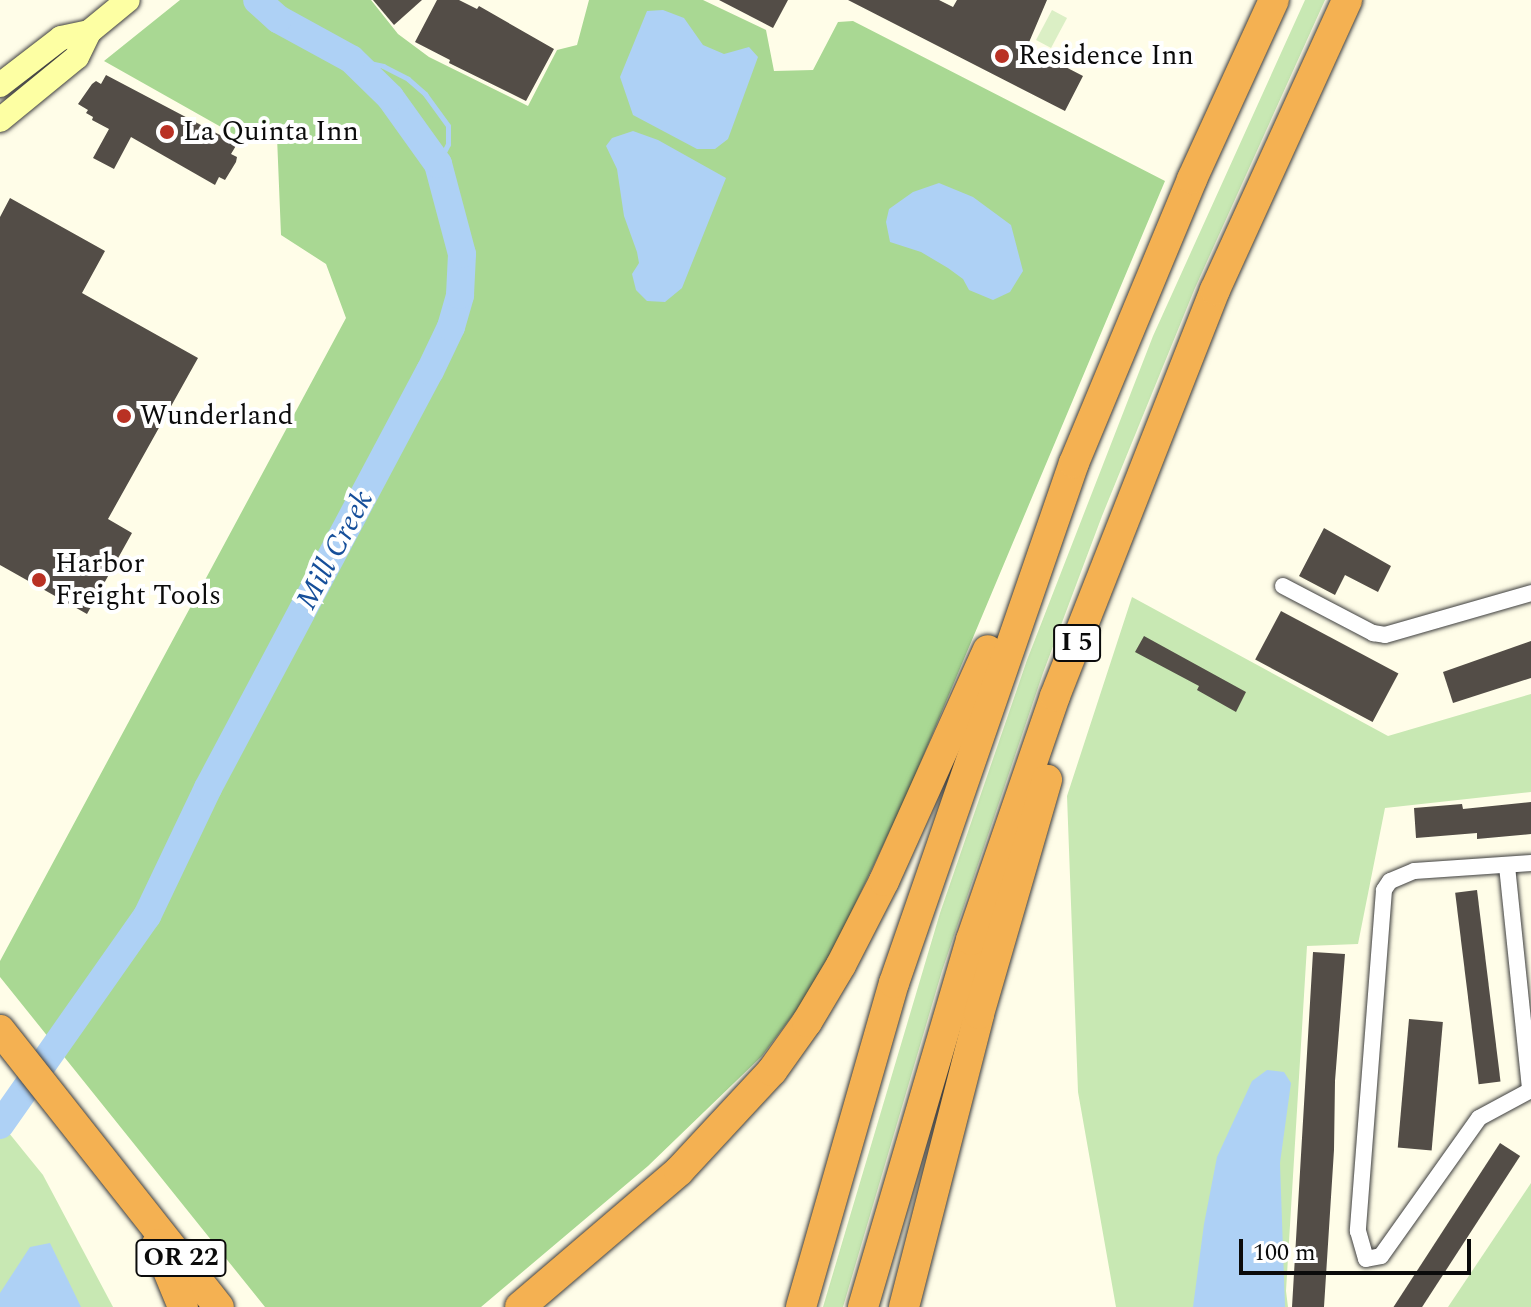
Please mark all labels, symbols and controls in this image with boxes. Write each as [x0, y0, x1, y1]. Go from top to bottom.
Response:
place label: Residence Inn [1018, 39, 1194, 73]
marker: Residence Inn [993, 47, 1011, 65]
place label: La Quinta Inn [183, 115, 359, 149]
marker: La Quinta Inn [158, 123, 176, 141]
place label: Wunderland [140, 399, 293, 433]
marker: Wunderland [115, 407, 133, 425]
water label: Mill Creek [289, 484, 381, 616]
place label: Harbor Freight Tools [55, 547, 221, 613]
marker: Harbor Freight Tools [30, 571, 48, 589]
road number: I 5 [1053, 621, 1101, 665]
scale bar [1243, 1223, 1475, 1273]
text: 100 m [1253, 1235, 1316, 1271]
road number: OR 22 [135, 1236, 227, 1280]

